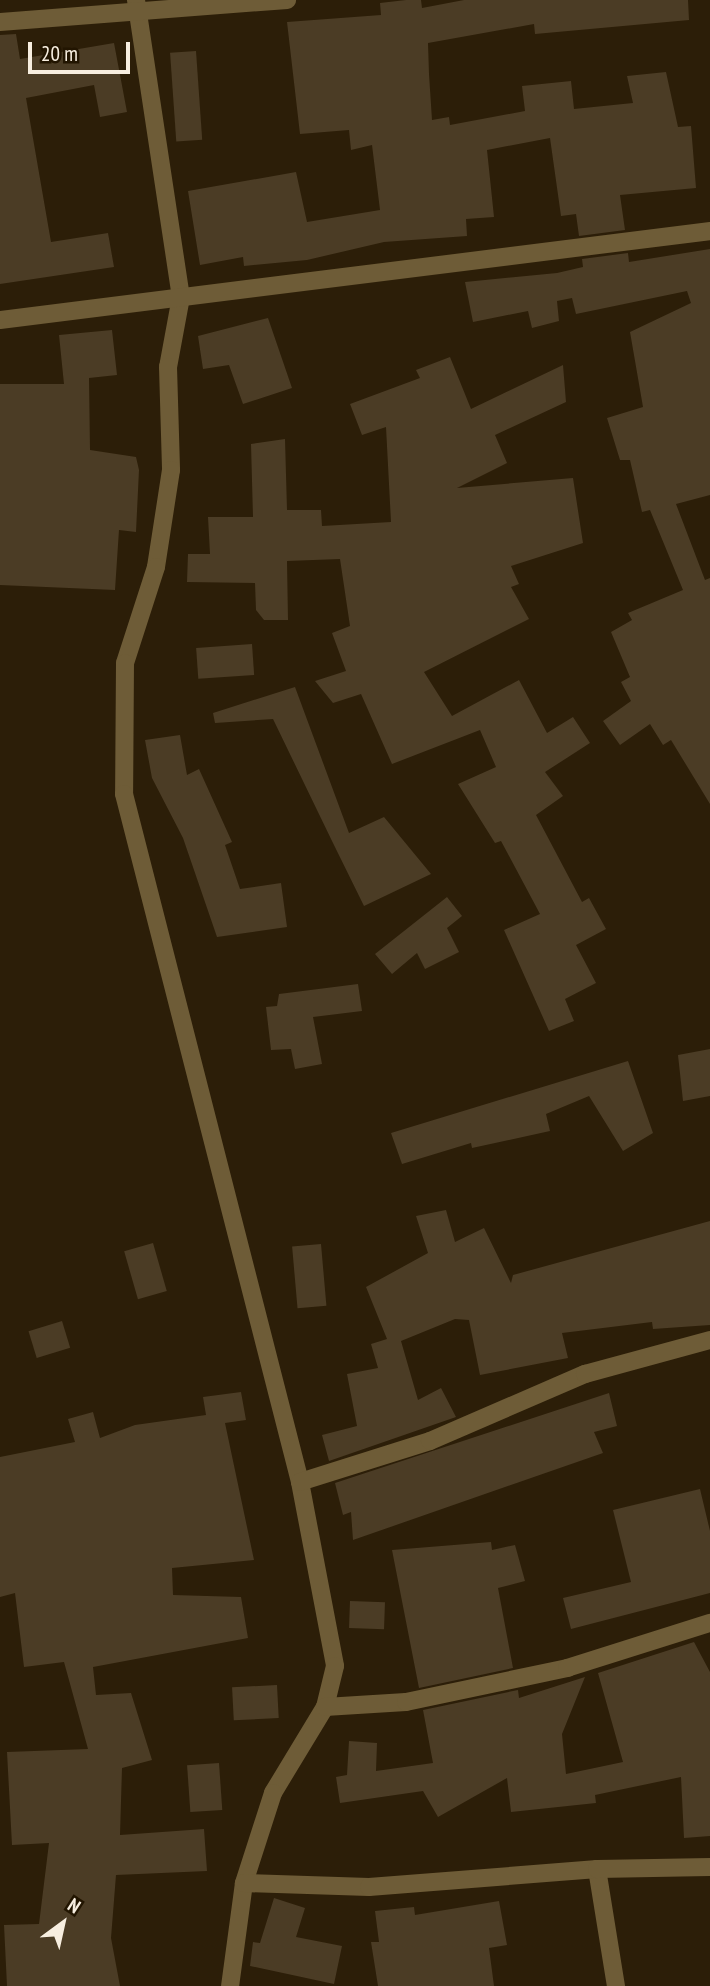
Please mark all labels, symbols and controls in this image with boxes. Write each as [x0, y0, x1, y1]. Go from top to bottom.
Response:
scale bar [32, 28, 133, 72]
text: 20 m [41, 40, 78, 67]
north arrow [28, 1888, 98, 1958]
text: N [64, 1893, 85, 1918]

